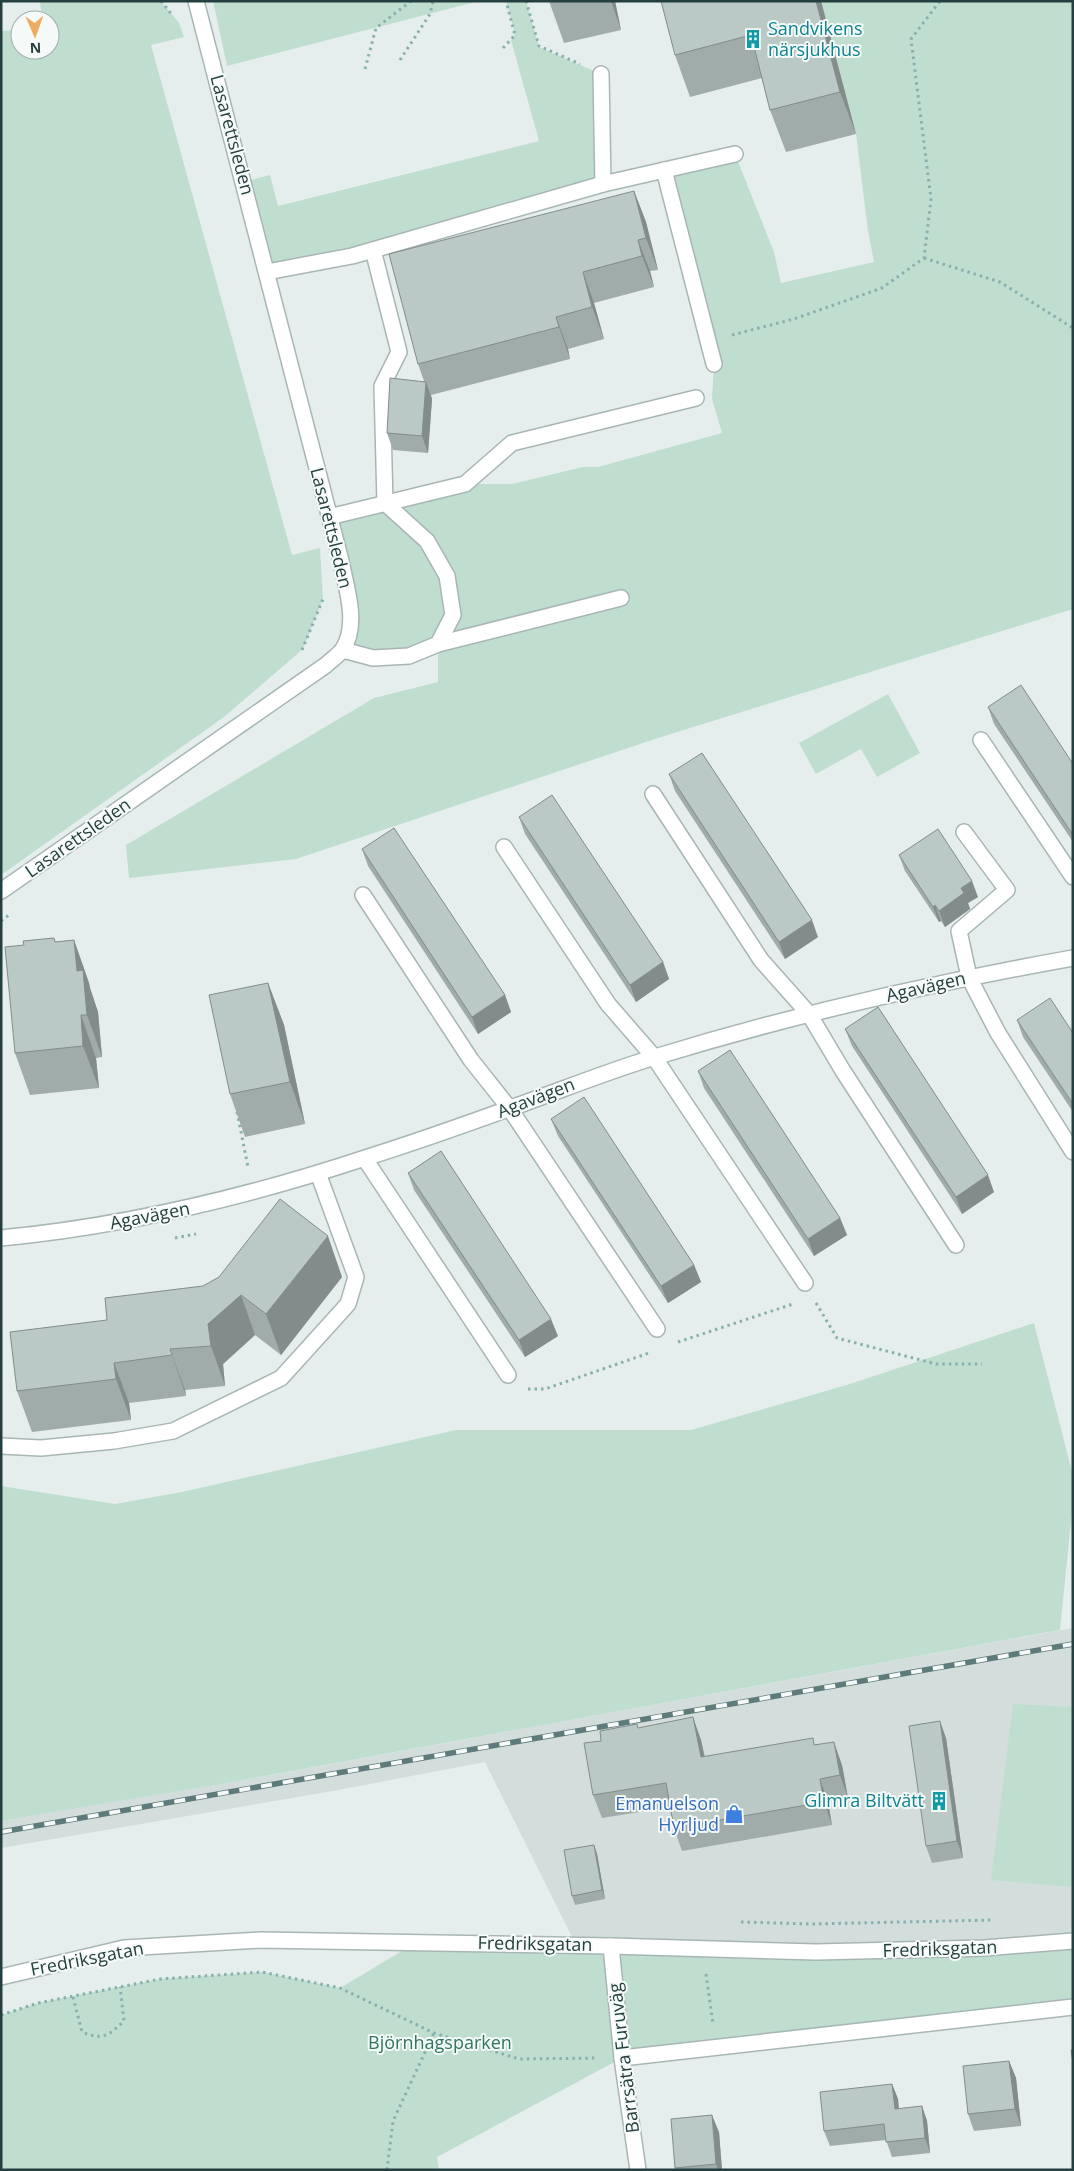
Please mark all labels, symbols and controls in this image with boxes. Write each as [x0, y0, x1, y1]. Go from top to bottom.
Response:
north arrow [10, 10, 60, 60]
place label: Sandvikens närsjukhus [768, 16, 863, 61]
building icon: Sandvikens närsjukhus [742, 28, 764, 50]
text: N [29, 39, 41, 58]
street label: Lasarettsleden [205, 72, 261, 198]
street label: Lasarettsleden [305, 465, 359, 591]
street label: Lasarettsleden [20, 792, 135, 882]
street label: Agavägen [884, 965, 968, 1007]
street label: Agavägen [493, 1071, 578, 1123]
street label: Agavägen [108, 1196, 192, 1235]
place label: Glimra Biltvätt [804, 1788, 924, 1812]
building icon: Glimra Biltvätt [928, 1790, 950, 1812]
place label: Emanuelson Hyrljud [615, 1791, 719, 1836]
shop icon: Emanuelson Hyrljud [723, 1803, 745, 1825]
street label: Fredriksgatan [477, 1930, 593, 1956]
street label: Fredriksgatan [882, 1934, 998, 1962]
street label: Fredriksgatan [28, 1935, 146, 1981]
street label: Barrsätra Furuväg [602, 1982, 644, 2134]
park label: Björnhagsparken [368, 2030, 512, 2054]

